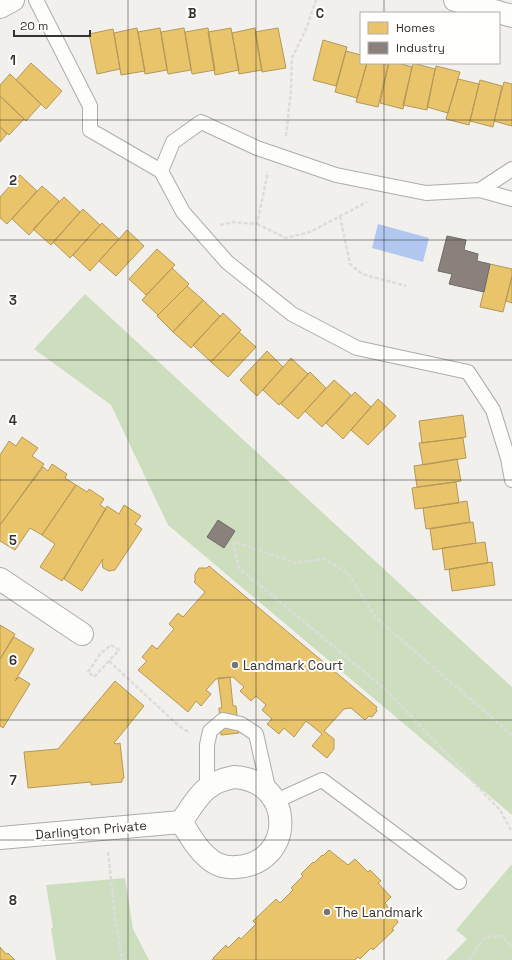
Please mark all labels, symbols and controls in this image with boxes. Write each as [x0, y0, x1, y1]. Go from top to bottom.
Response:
text: B [188, 5, 197, 22]
text: C [316, 5, 324, 22]
scale bar [14, 12, 90, 38]
legend [360, 12, 500, 64]
text: 20 m [20, 18, 48, 34]
text: Homes [396, 20, 435, 36]
text: Industry [396, 40, 445, 56]
text: 1 [10, 52, 16, 69]
text: 2 [9, 172, 17, 189]
text: 3 [9, 292, 17, 309]
text: 4 [9, 412, 17, 429]
text: 5 [9, 532, 17, 549]
text: 6 [9, 652, 17, 669]
place label: Landmark Court [243, 657, 343, 674]
marker: Landmark Court [230, 660, 240, 670]
text: 7 [9, 772, 17, 789]
street label: Darlington Private [34, 817, 148, 843]
text: 8 [9, 892, 17, 909]
place label: The Landmark [335, 904, 423, 921]
marker: The Landmark [322, 907, 332, 917]

